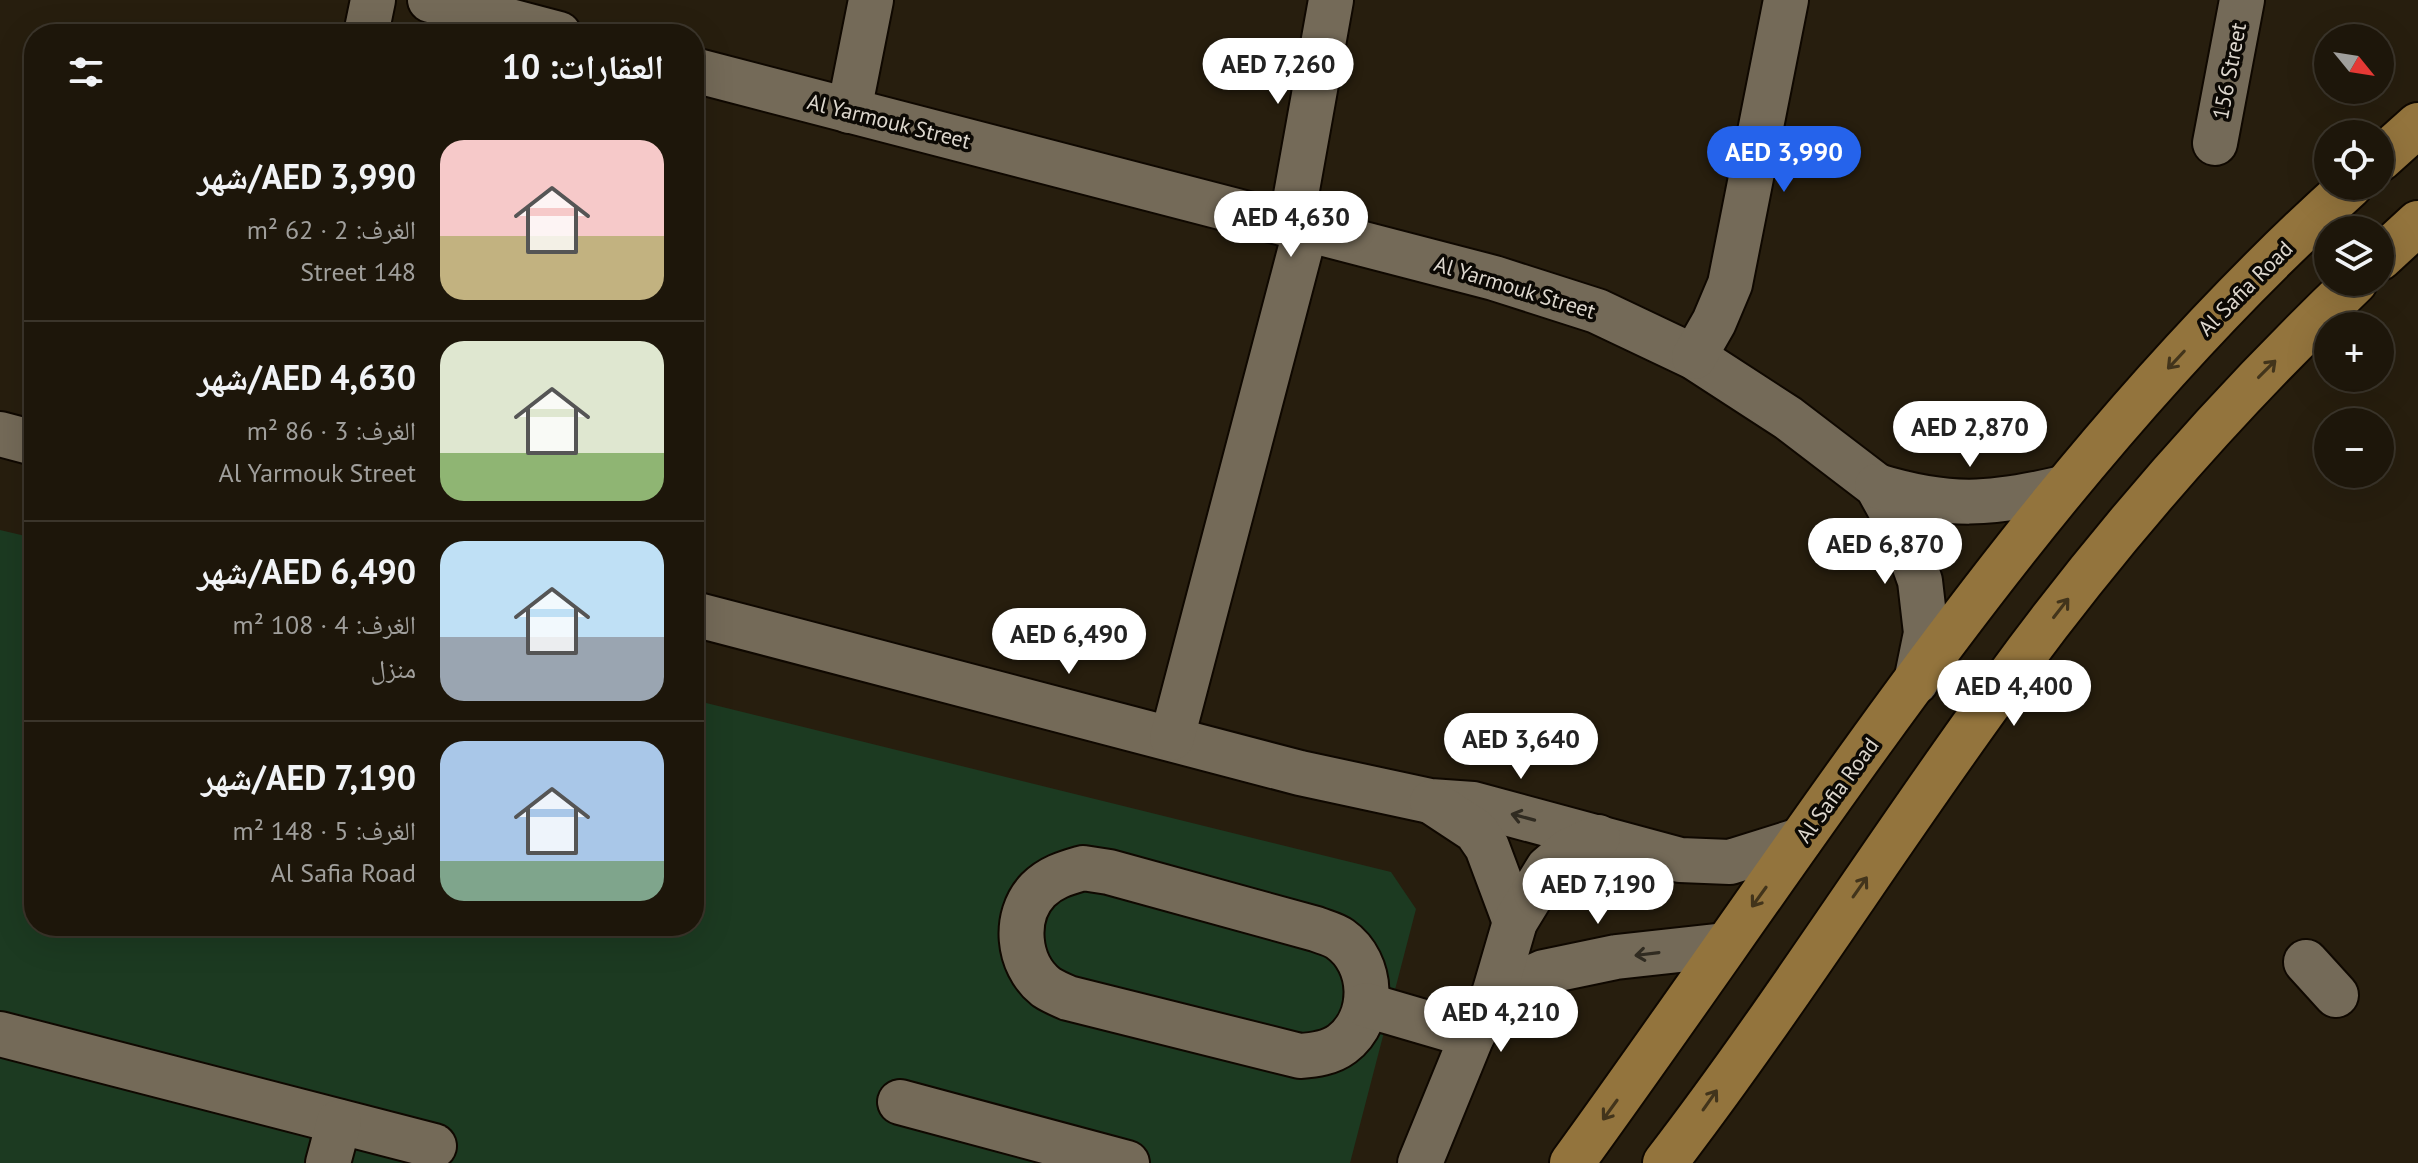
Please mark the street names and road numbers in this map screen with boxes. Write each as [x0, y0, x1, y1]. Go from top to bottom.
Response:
street label: 156 Street [2206, 20, 2252, 122]
street label: Al Yarmouk Street [805, 87, 974, 155]
street label: Al Safia Road [2192, 235, 2298, 341]
street label: Al Yarmouk Street [1431, 249, 1599, 325]
street label: Al Safia Road [1790, 732, 1884, 848]

